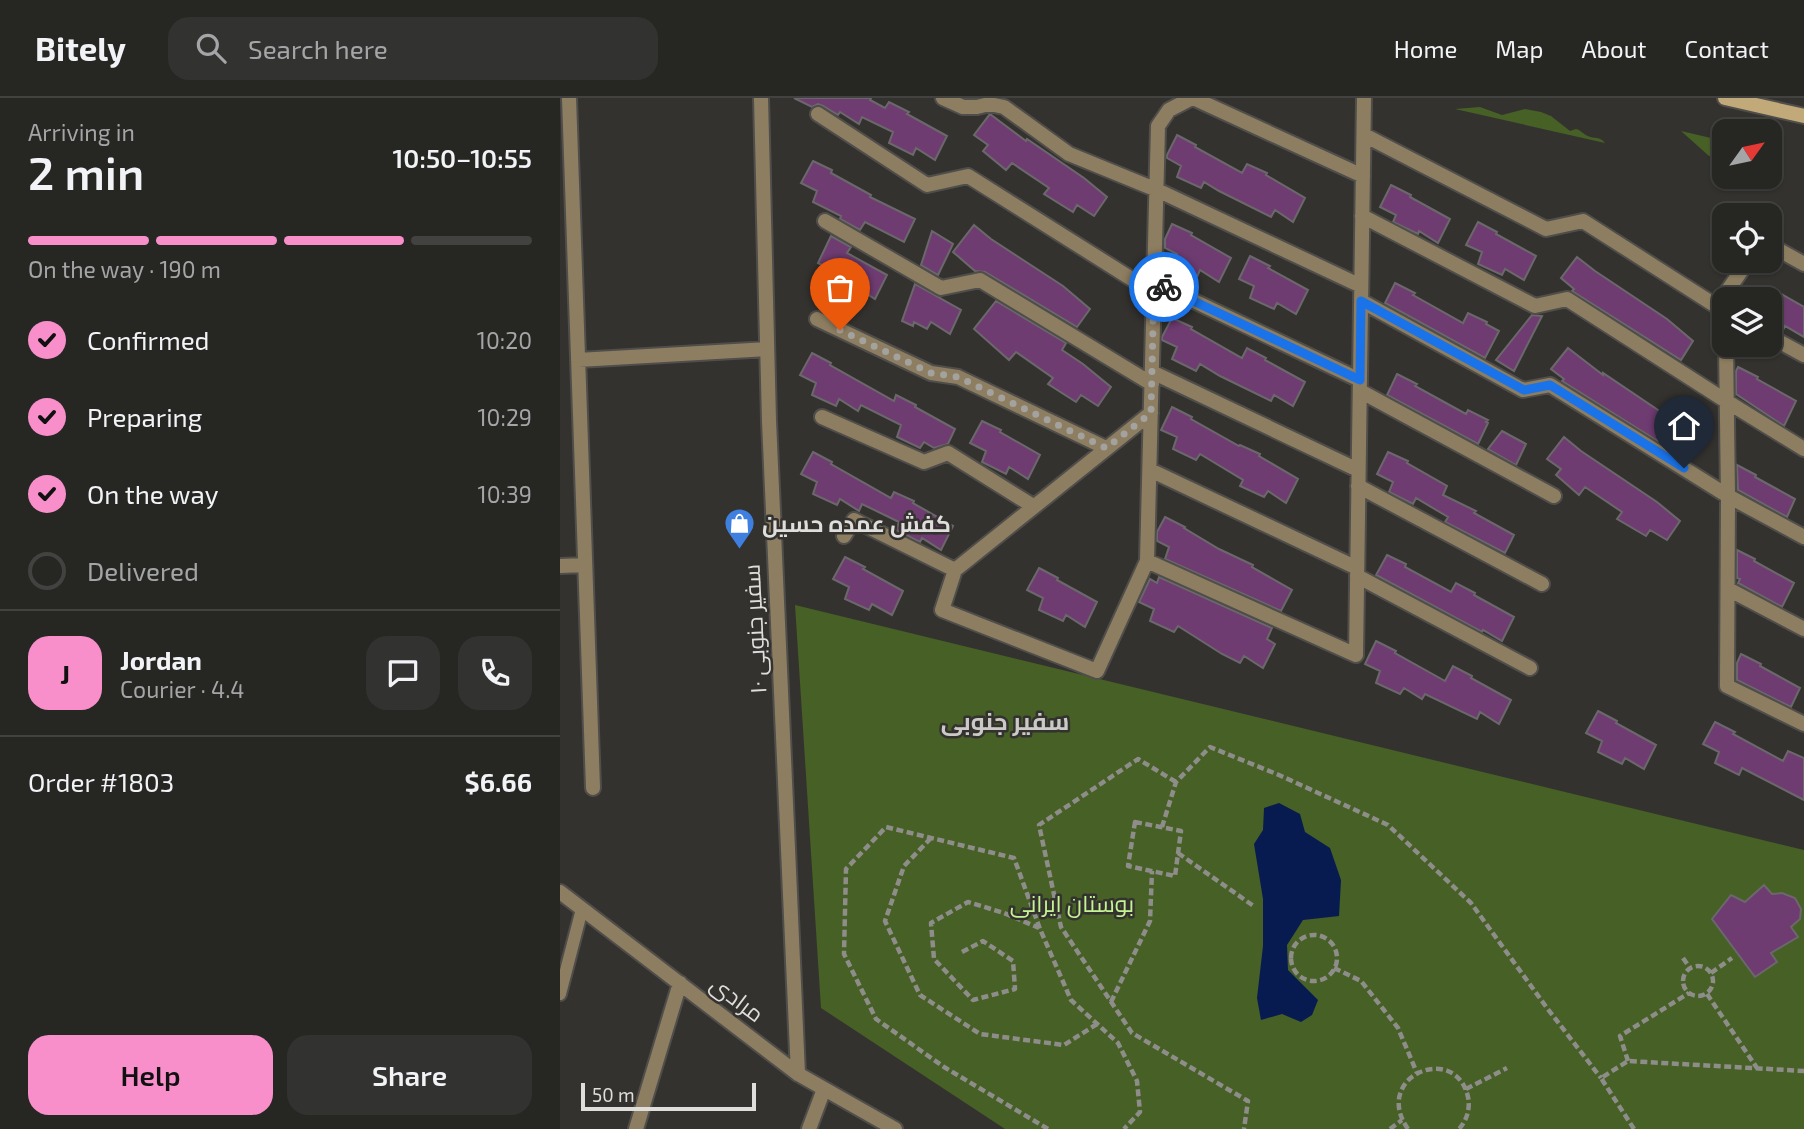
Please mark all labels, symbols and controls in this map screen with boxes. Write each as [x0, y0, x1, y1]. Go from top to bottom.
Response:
search box [168, 17, 658, 80]
text: Bitely [35, 28, 126, 68]
icon: search [192, 29, 230, 67]
text: Search here [248, 33, 388, 64]
text: Home [1394, 34, 1457, 63]
text: Map [1495, 34, 1543, 63]
text: About [1581, 34, 1647, 63]
text: Contact [1685, 34, 1769, 63]
text: Arriving in [28, 118, 135, 146]
north arrow [1712, 119, 1782, 189]
map controls [1712, 119, 1782, 357]
text: 10:50–10:55 [392, 142, 532, 173]
text: 2 min [28, 144, 144, 199]
button: locate [1712, 203, 1782, 273]
courier [1129, 252, 1199, 322]
text: On the way · 190 m [28, 255, 221, 283]
pin [810, 258, 870, 330]
icon: bike [1145, 268, 1183, 306]
icon: bag [821, 269, 859, 307]
button: layers [1712, 287, 1782, 357]
icon: check [28, 321, 66, 359]
text: Confirmed [87, 324, 210, 355]
text: 10:20 [477, 326, 532, 354]
pin [1654, 396, 1714, 468]
icon: check [28, 398, 66, 436]
text: Preparing [87, 401, 202, 432]
text: 10:29 [477, 403, 532, 431]
icon: home [1665, 407, 1703, 445]
icon: check [28, 475, 66, 513]
text: On the way [87, 478, 218, 509]
text: 10:39 [478, 480, 532, 508]
shop icon: کفش عمده حسین [722, 507, 756, 551]
place label: کفش عمده حسین [762, 509, 951, 538]
text: Delivered [87, 555, 199, 586]
street label: سفیر جنوبی ۱۰ [737, 563, 772, 695]
button: chat [366, 636, 440, 710]
button: phone [458, 636, 532, 710]
text: Jordan [120, 644, 202, 675]
text: J [60, 658, 70, 689]
text: Courier · 4.4 [120, 675, 244, 703]
district label: سفیر جنوبی [941, 706, 1069, 736]
text: Order #1803 [28, 766, 174, 797]
text: $6.66 [465, 766, 532, 797]
park label: بوستان ایرانی [1010, 889, 1134, 918]
street label: مرادی [705, 969, 770, 1028]
button: Help [28, 1035, 273, 1115]
button: Share [287, 1035, 532, 1115]
scale bar [581, 1080, 756, 1112]
text: 50 m [592, 1083, 635, 1106]

